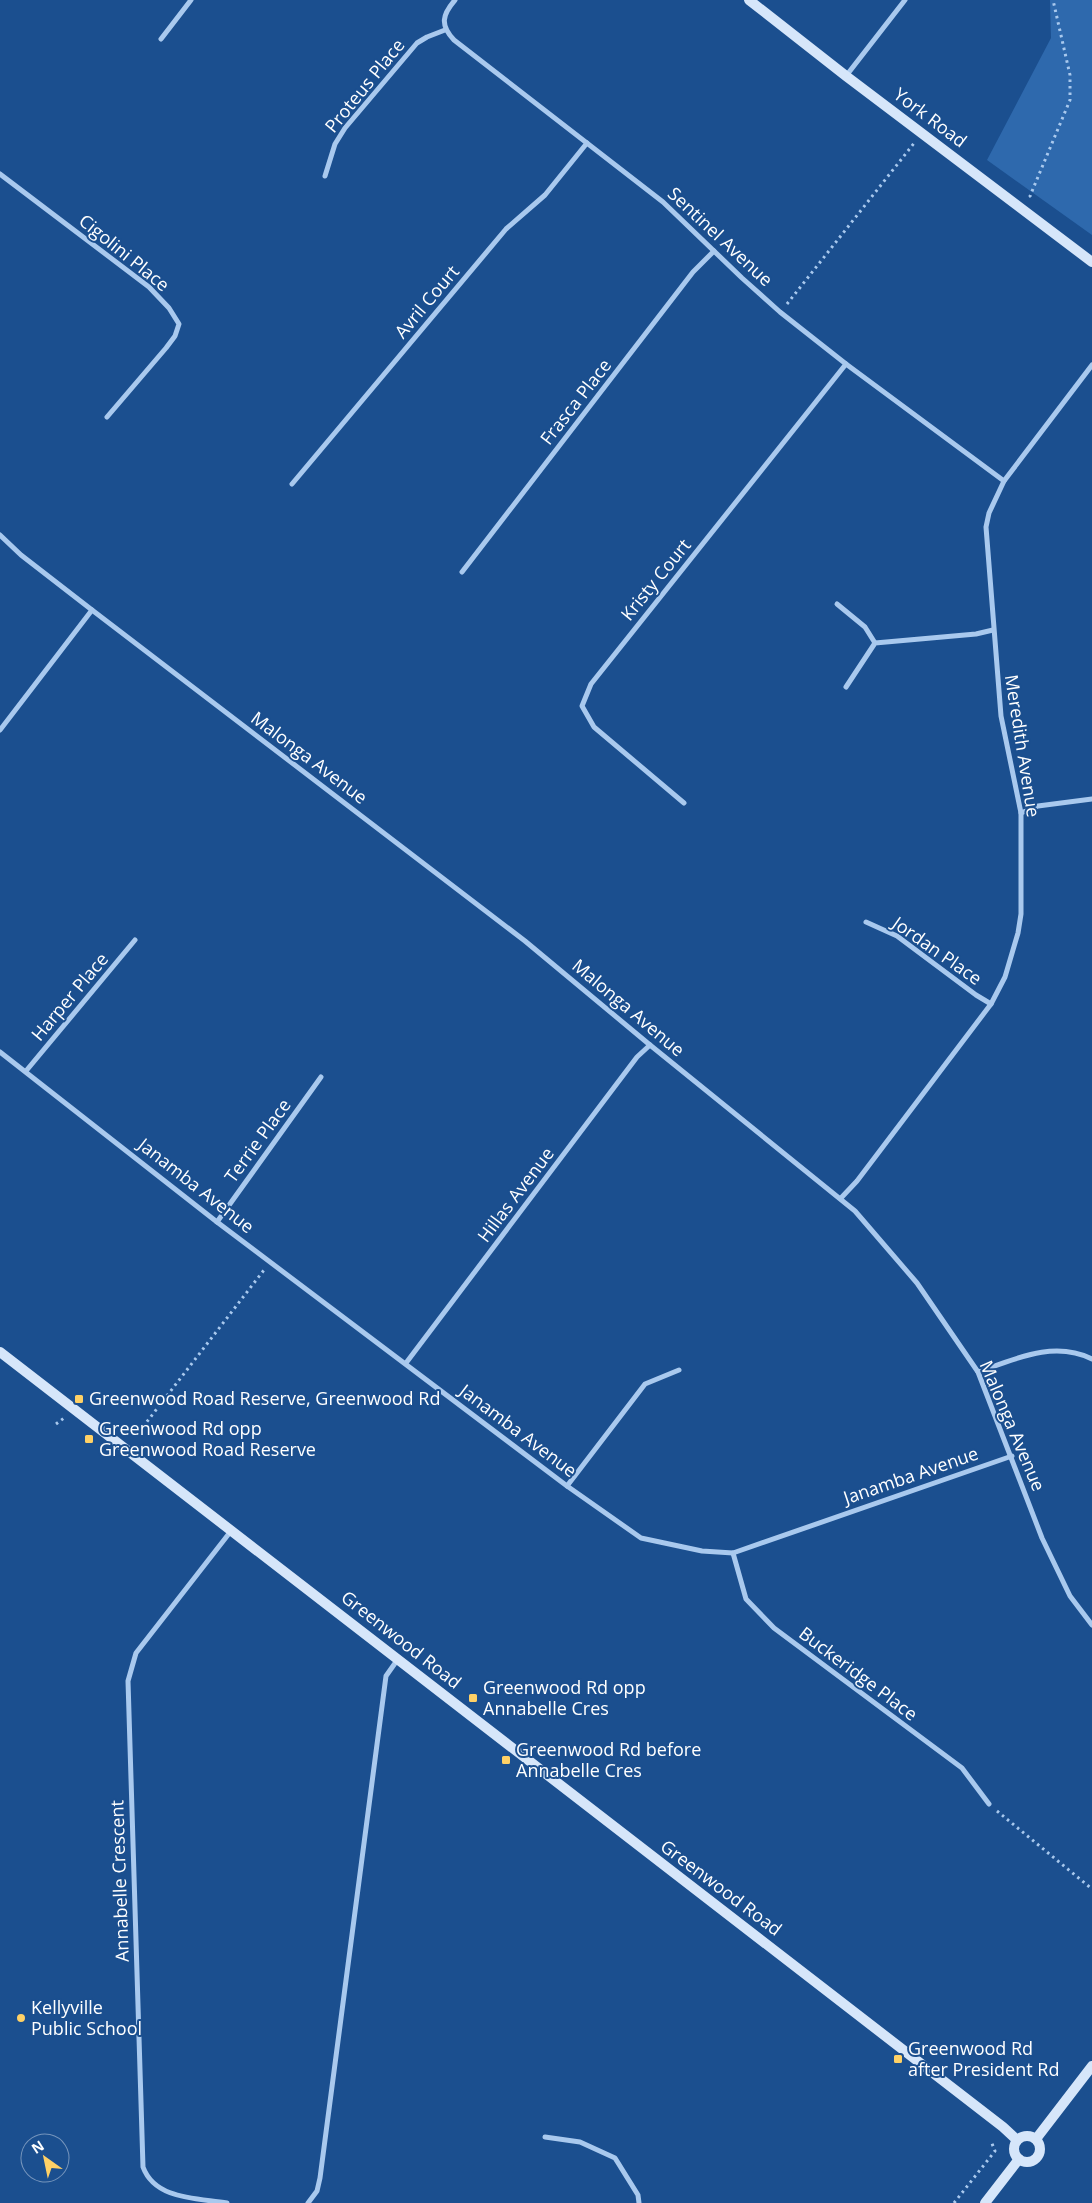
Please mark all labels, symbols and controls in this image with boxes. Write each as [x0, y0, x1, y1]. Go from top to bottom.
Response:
street label: Proteus Place [319, 34, 409, 137]
street label: York Road [889, 82, 972, 152]
street label: Sentinel Avenue [663, 181, 778, 291]
street label: Cigolini Place [74, 208, 175, 296]
street label: Avril Court [389, 260, 464, 343]
street label: Frasca Place [534, 354, 616, 449]
street label: Kristy Court [615, 534, 696, 625]
street label: Meredith Avenue [1000, 673, 1046, 819]
street label: Malonga Avenue [247, 706, 373, 809]
street label: Jordan Place [887, 909, 987, 990]
street label: Harper Place [25, 947, 113, 1045]
street label: Malonga Avenue [567, 953, 690, 1061]
street label: Terrie Place [219, 1094, 296, 1187]
street label: Janamba Avenue [132, 1131, 260, 1238]
street label: Hillas Avenue [472, 1142, 559, 1247]
street label: Malonga Avenue [975, 1357, 1051, 1495]
street label: Janamba Avenue [454, 1377, 582, 1482]
place label: Greenwood Road Reserve, Greenwood Rd [89, 1386, 440, 1410]
marker: Greenwood Road Reserve, Greenwood Rd [73, 1393, 85, 1405]
place label: Greenwood Rd opp Greenwood Road Reserve [99, 1416, 316, 1461]
marker: Greenwood Rd opp Greenwood Road Reserve [83, 1433, 95, 1445]
street label: Janamba Avenue [838, 1441, 981, 1510]
street label: Greenwood Road [337, 1585, 467, 1694]
street label: Buckeridge Place [795, 1621, 923, 1726]
place label: Greenwood Rd opp Annabelle Cres [483, 1675, 646, 1720]
marker: Greenwood Rd opp Annabelle Cres [467, 1692, 479, 1704]
place label: Greenwood Rd before Annabelle Cres [516, 1737, 701, 1782]
marker: Greenwood Rd before Annabelle Cres [500, 1754, 512, 1766]
street label: Annabelle Crescent [104, 1800, 134, 1962]
street label: Greenwood Road [656, 1834, 787, 1941]
place label: Kellyville Public School [31, 1995, 142, 2040]
marker: Kellyville Public School [15, 2012, 27, 2024]
place label: Greenwood Rd after President Rd [908, 2036, 1059, 2081]
marker: Greenwood Rd after President Rd [892, 2053, 904, 2065]
north arrow [20, 2133, 70, 2183]
text: N [28, 2136, 48, 2158]

